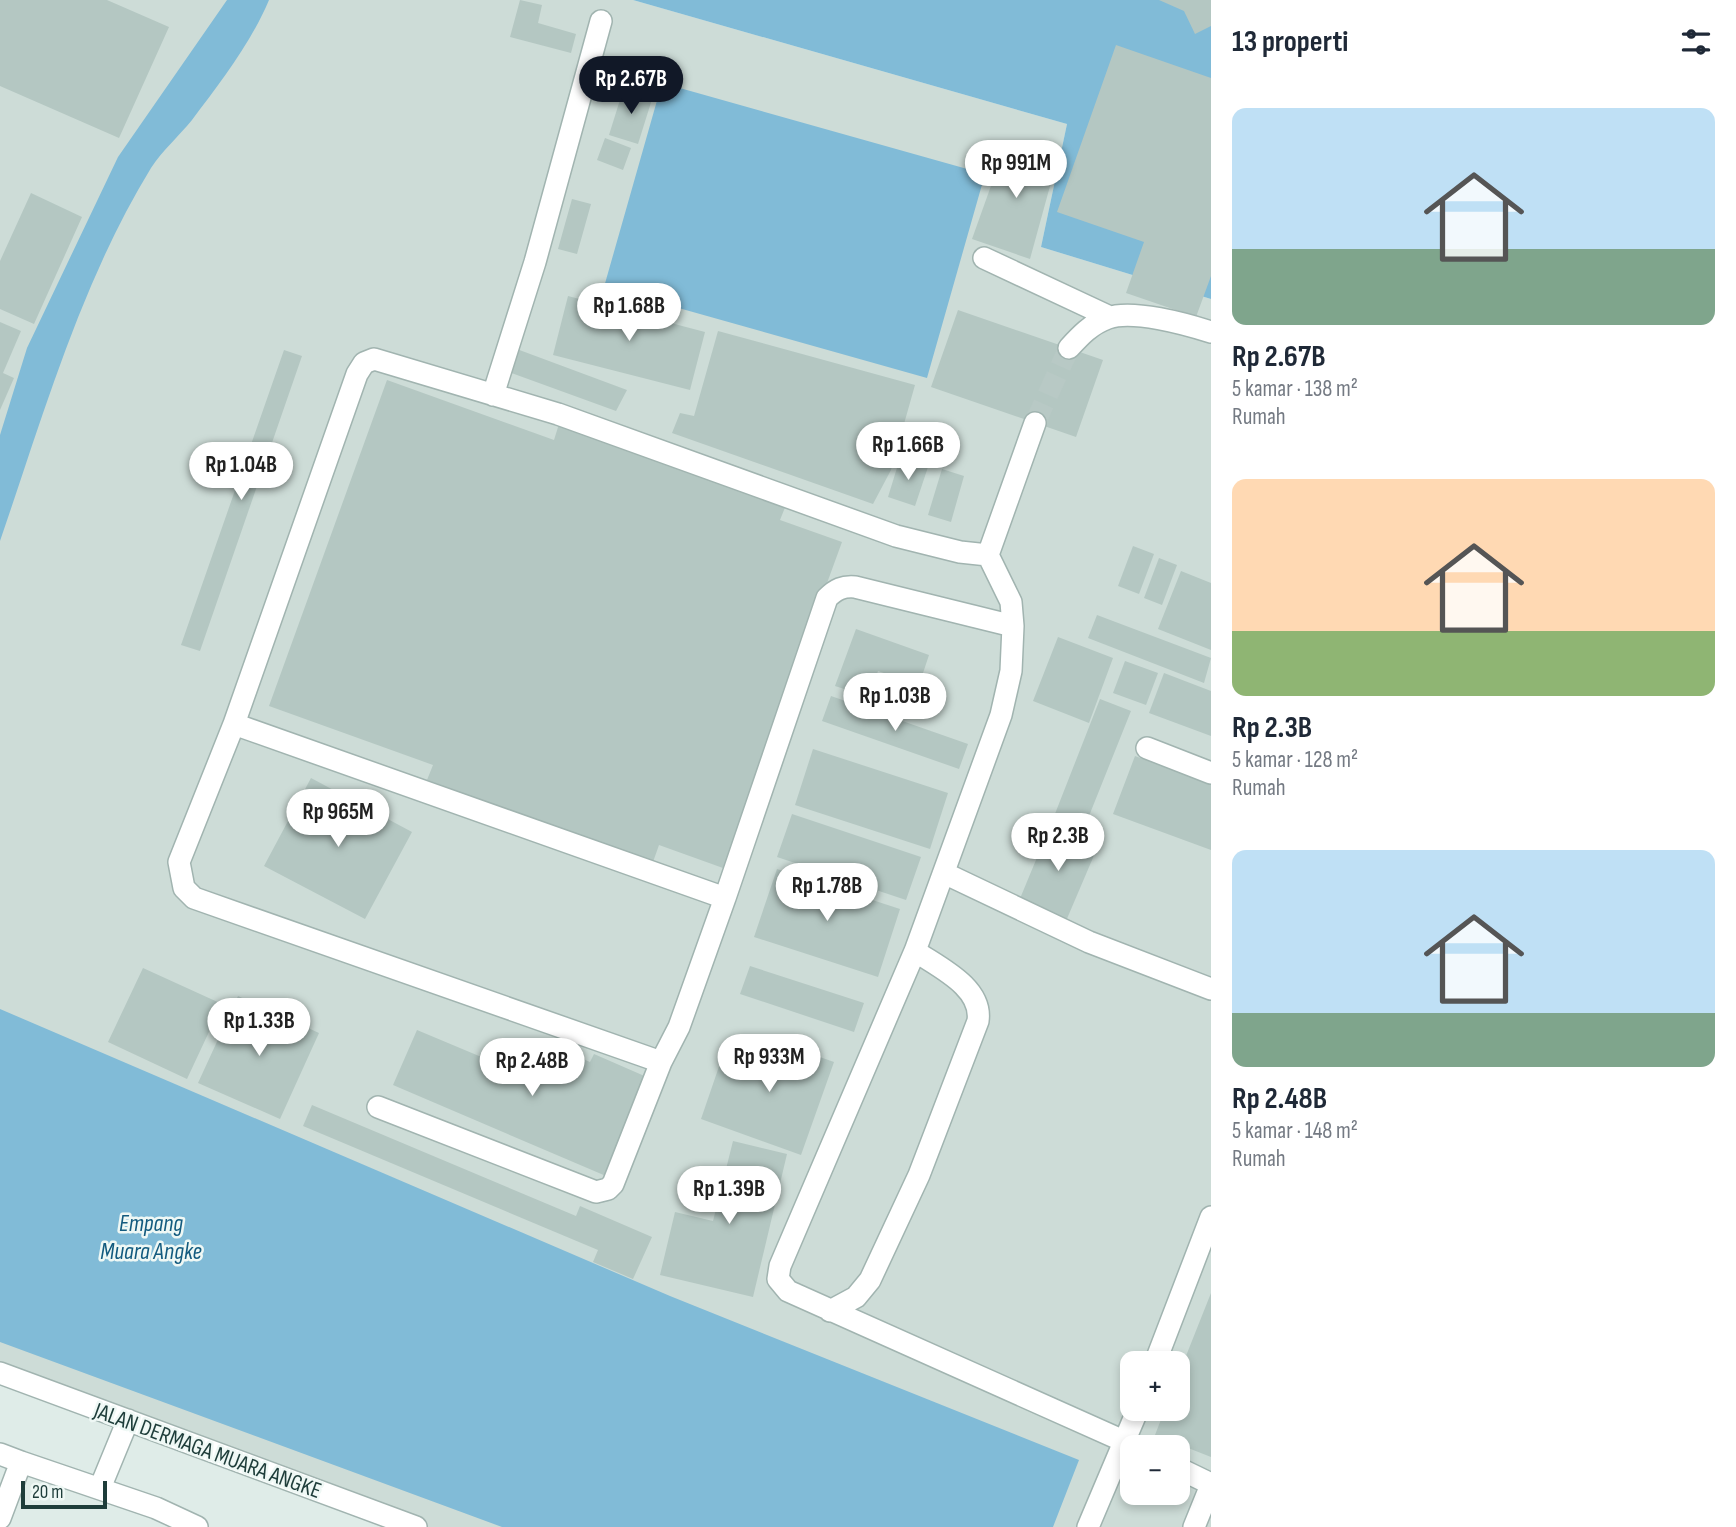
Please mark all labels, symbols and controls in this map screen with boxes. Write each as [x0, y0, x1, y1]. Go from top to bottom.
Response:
icon: filters [1677, 23, 1715, 61]
text: 13 properti [1232, 24, 1348, 60]
pin: Rp 2.67B [559, 57, 703, 116]
text: Rp 2.67B [595, 65, 667, 93]
pin: Rp 991M [951, 140, 1081, 200]
text: Rp 991M [981, 149, 1051, 177]
icon: home [1411, 154, 1537, 280]
pin: Rp 1.68B [557, 284, 701, 343]
text: Rp 1.68B [593, 292, 665, 320]
text: Rp 2.67B [1232, 339, 1325, 375]
text: 5 kamar · 138 m² [1232, 375, 1358, 403]
text: Rumah [1232, 403, 1286, 431]
pin: Rp 1.66B [836, 422, 980, 482]
text: Rp 1.66B [872, 431, 944, 459]
pin: Rp 1.04B [169, 442, 313, 502]
text: Rp 1.04B [205, 451, 277, 479]
icon: home [1411, 525, 1537, 651]
pin: Rp 1.03B [823, 674, 967, 733]
text: Rp 1.03B [859, 682, 931, 710]
text: Rp 2.3B [1232, 710, 1312, 746]
text: 5 kamar · 128 m² [1232, 746, 1358, 774]
text: Rumah [1232, 774, 1286, 802]
pin: Rp 965M [273, 790, 403, 849]
text: Rp 965M [302, 798, 374, 826]
pin: Rp 2.3B [993, 814, 1123, 873]
text: Rp 2.3B [1027, 822, 1089, 850]
pin: Rp 1.78B [755, 864, 899, 923]
text: Rp 1.78B [792, 872, 862, 900]
icon: home [1411, 896, 1537, 1022]
pin: Rp 1.33B [187, 998, 331, 1058]
text: Rp 1.33B [223, 1007, 295, 1035]
pin: Rp 933M [704, 1034, 834, 1094]
pin: Rp 2.48B [460, 1038, 604, 1098]
text: Rp 933M [734, 1043, 804, 1071]
text: Rp 2.48B [496, 1047, 568, 1075]
text: Rp 2.48B [1232, 1081, 1327, 1117]
text: 5 kamar · 148 m² [1232, 1117, 1358, 1145]
text: Rumah [1232, 1145, 1286, 1173]
pin: Rp 1.39B [657, 1166, 801, 1226]
text: Rp 1.39B [693, 1175, 765, 1203]
water label: Empang Muara Angke [100, 1209, 202, 1266]
map controls [1120, 1351, 1190, 1505]
button: + [1120, 1351, 1190, 1421]
street label: JALAN DERMAGA MUARA ANGKE [89, 1396, 325, 1505]
button: − [1120, 1435, 1190, 1505]
scale bar [21, 1478, 107, 1510]
text: 20 m [32, 1481, 64, 1504]

